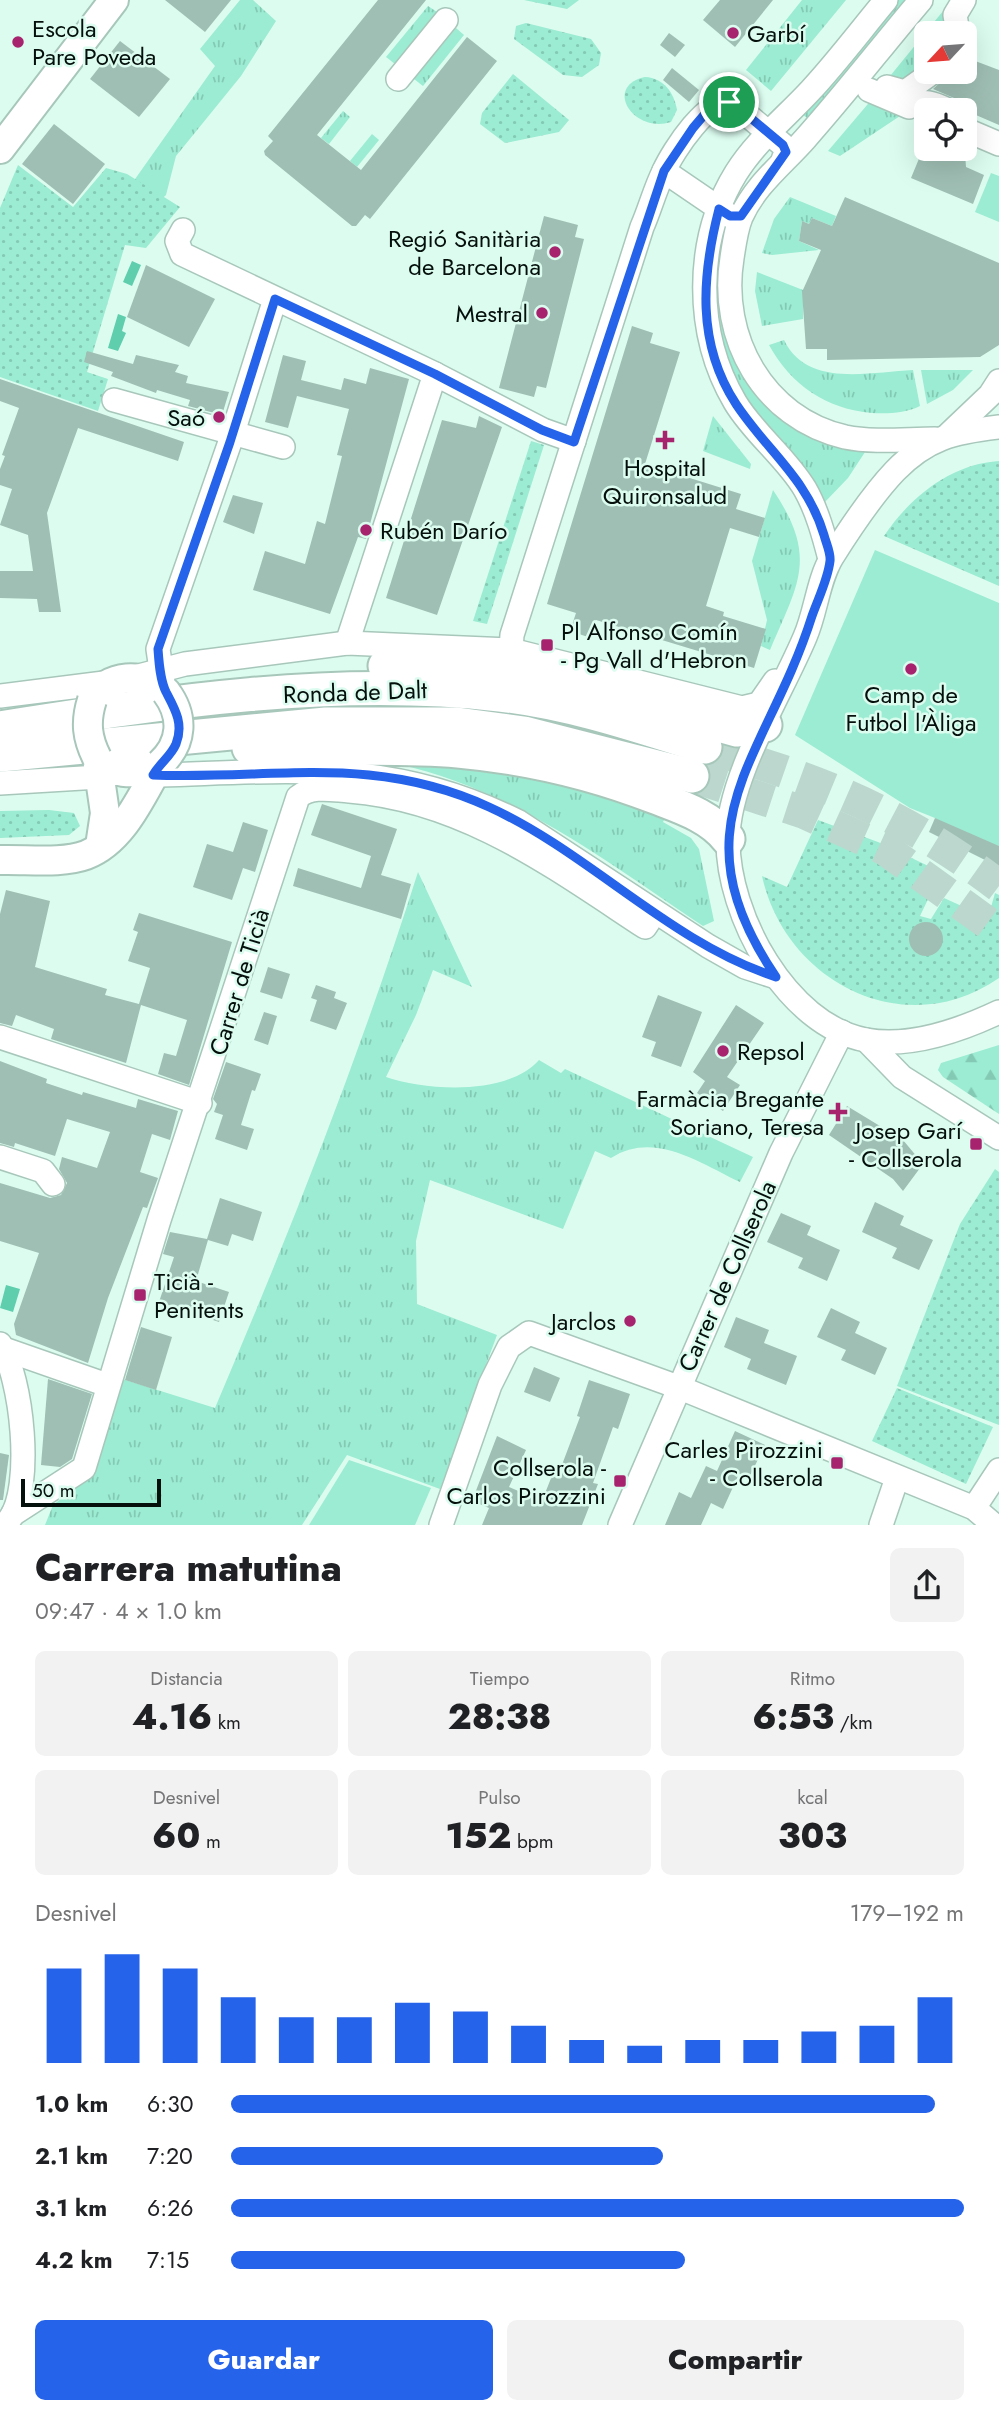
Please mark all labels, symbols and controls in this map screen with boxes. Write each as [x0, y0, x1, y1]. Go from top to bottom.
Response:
place label: Escola Pare Poveda [32, 11, 156, 74]
place label: Garbí [747, 16, 806, 51]
north arrow [914, 21, 976, 84]
map controls [914, 21, 977, 161]
marker: Garbí [725, 25, 741, 41]
marker: Escola Pare Poveda [10, 34, 26, 50]
pin [699, 72, 759, 132]
icon: arrive [710, 83, 748, 121]
button: locate [914, 98, 977, 161]
place label: Regió Sanitària de Barcelona [388, 221, 541, 284]
marker: Regió Sanitària de Barcelona [547, 244, 563, 260]
place label: Mestral [455, 296, 528, 331]
marker: Mestral [534, 305, 550, 321]
place label: Saó [167, 400, 205, 435]
marker: Saó [211, 409, 227, 425]
marker: Hospital Quironsalud [655, 430, 675, 450]
place label: Hospital Quironsalud [603, 450, 727, 513]
place label: Rubén Darío [380, 513, 507, 548]
marker: Rubén Darío [358, 522, 374, 538]
place label: Pl Alfonso Comín - Pg Vall d'Hebron [561, 614, 747, 677]
marker: Pl Alfonso Comín - Pg Vall d'Hebron [539, 637, 555, 653]
marker: Camp de Futbol l'Àliga [903, 661, 919, 677]
street label: Ronda de Dalt [282, 672, 428, 712]
place label: Camp de Futbol l'Àliga [846, 677, 976, 740]
street label: Carrer de Ticià [200, 904, 278, 1060]
place label: Repsol [737, 1034, 805, 1069]
marker: Repsol [715, 1043, 731, 1059]
place label: Farmàcia Bregante Soriano, Teresa [637, 1081, 824, 1144]
marker: Farmàcia Bregante Soriano, Teresa [830, 1104, 846, 1120]
place label: Josep Garí - Collserola [849, 1113, 963, 1176]
marker: Josep Garí - Collserola [968, 1136, 984, 1152]
street label: Carrer de Collserola [669, 1175, 785, 1377]
place label: Ticià - Penitents [154, 1264, 244, 1327]
marker: Ticià - Penitents [132, 1287, 148, 1303]
place label: Jarclos [548, 1304, 616, 1339]
marker: Jarclos [622, 1313, 638, 1329]
place label: Carles Pirozzini - Collserola [664, 1432, 823, 1495]
place label: Collserola - Carlos Pirozzini [446, 1450, 606, 1513]
marker: Carles Pirozzini - Collserola [829, 1455, 845, 1471]
marker: Collserola - Carlos Pirozzini [612, 1473, 628, 1489]
scale bar [21, 1476, 161, 1508]
text: 50 m [32, 1477, 75, 1504]
text: Carrera matutina [35, 1540, 342, 1595]
button: share [890, 1548, 964, 1622]
text: 09:47 · 4 × 1.0 km [35, 1594, 222, 1628]
text: Distancia [150, 1665, 223, 1692]
text: Tiempo [470, 1665, 529, 1692]
text: Ritmo [790, 1665, 835, 1692]
text: 4.16 [132, 1692, 212, 1742]
text: 28:38 [448, 1692, 551, 1742]
text: 6:53 [752, 1692, 834, 1742]
text: km [212, 1709, 241, 1736]
text: /km [834, 1709, 873, 1736]
text: Desnivel [153, 1784, 220, 1811]
text: Pulso [478, 1784, 521, 1811]
text: kcal [797, 1784, 828, 1811]
text: 60 [152, 1811, 200, 1861]
text: 152 [446, 1811, 511, 1861]
text: 303 [778, 1811, 847, 1861]
text: m [200, 1828, 221, 1855]
text: bpm [511, 1828, 553, 1855]
text: Desnivel [35, 1896, 117, 1930]
text: 179–192 m [850, 1896, 964, 1930]
text: 1.0 km [35, 2087, 108, 2121]
text: 6:30 [147, 2087, 194, 2121]
text: 2.1 km [35, 2139, 108, 2173]
text: 7:20 [147, 2139, 193, 2173]
text: 3.1 km [35, 2191, 107, 2225]
text: 6:26 [147, 2191, 193, 2225]
text: 4.2 km [35, 2243, 113, 2277]
text: 7:15 [147, 2243, 189, 2277]
button: Guardar [35, 2320, 493, 2400]
button: Compartir [507, 2320, 964, 2400]

